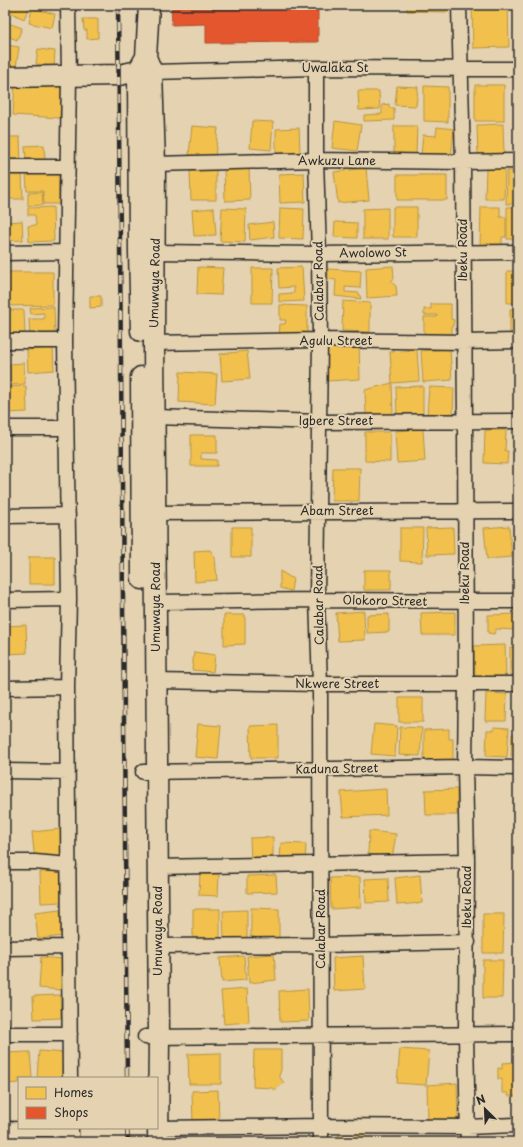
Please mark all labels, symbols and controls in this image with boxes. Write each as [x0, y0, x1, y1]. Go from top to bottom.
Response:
street label: Uwalaka St [301, 58, 369, 76]
street label: Awkuzu Lane [298, 151, 376, 169]
street label: Ibeku Road [453, 218, 471, 282]
street label: Umuwaya Road [144, 238, 164, 328]
street label: Calabar Road [308, 241, 328, 321]
street label: Awolowo St [339, 242, 407, 262]
street label: Agulu Street [299, 331, 373, 349]
street label: Igbere Street [299, 411, 373, 429]
street label: Abam Street [300, 501, 374, 519]
street label: Ibeku Road [455, 541, 473, 605]
street label: Umuwaya Road [146, 562, 164, 652]
street label: Calabar Road [308, 565, 328, 645]
street label: Olokoro Street [343, 590, 428, 610]
street label: Nkwere Street [295, 674, 379, 692]
street label: Kaduna Street [295, 758, 379, 778]
street label: Ibeku Road [457, 865, 475, 929]
street label: Umuwaya Road [148, 886, 166, 976]
street label: Calabar Road [311, 889, 329, 969]
legend [18, 1077, 158, 1129]
text: Homes [54, 1083, 93, 1101]
north arrow [465, 1089, 505, 1129]
text: N [473, 1090, 488, 1109]
text: Shops [54, 1103, 89, 1121]

